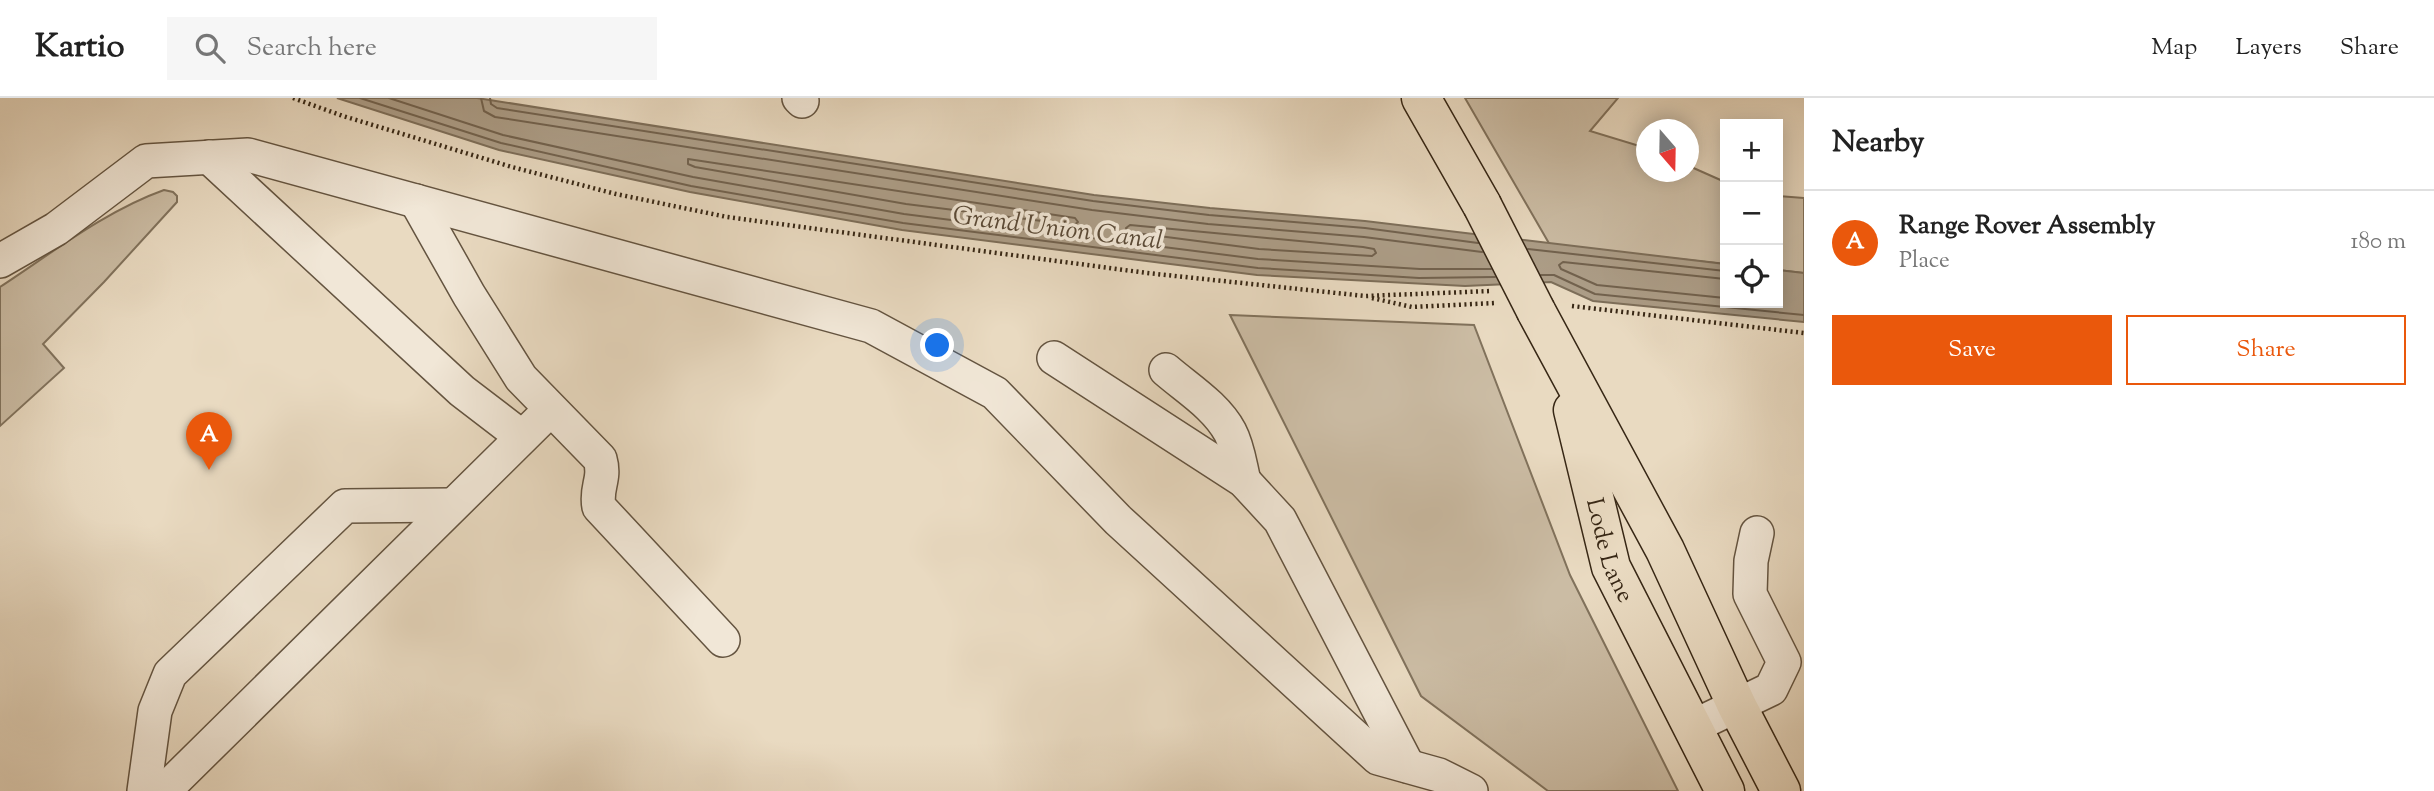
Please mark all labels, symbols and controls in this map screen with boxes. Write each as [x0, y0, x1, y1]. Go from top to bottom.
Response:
search box [167, 17, 657, 80]
text: Kartio [35, 24, 125, 72]
icon: search [191, 29, 229, 67]
text: Search here [247, 30, 377, 67]
text: Map [2151, 31, 2197, 65]
text: Layers [2235, 31, 2302, 65]
text: Share [2340, 31, 2399, 65]
north arrow [1636, 119, 1699, 182]
map controls [1720, 119, 1783, 308]
button: + [1720, 119, 1783, 182]
text: Nearby [1832, 122, 1924, 165]
button: − [1720, 182, 1783, 245]
water label: Grand Union Canal [951, 198, 1165, 261]
text: Range Rover Assembly [1899, 208, 2156, 245]
text: A [1846, 226, 1864, 259]
text: 180 m [2351, 226, 2406, 259]
button: locate [1720, 245, 1783, 308]
text: Place [1899, 245, 1950, 278]
button: Save [1832, 315, 2112, 385]
button: Share [2126, 315, 2406, 385]
your location [920, 328, 954, 362]
pin: A [186, 412, 232, 470]
street label: Lode Lane [1576, 495, 1641, 609]

